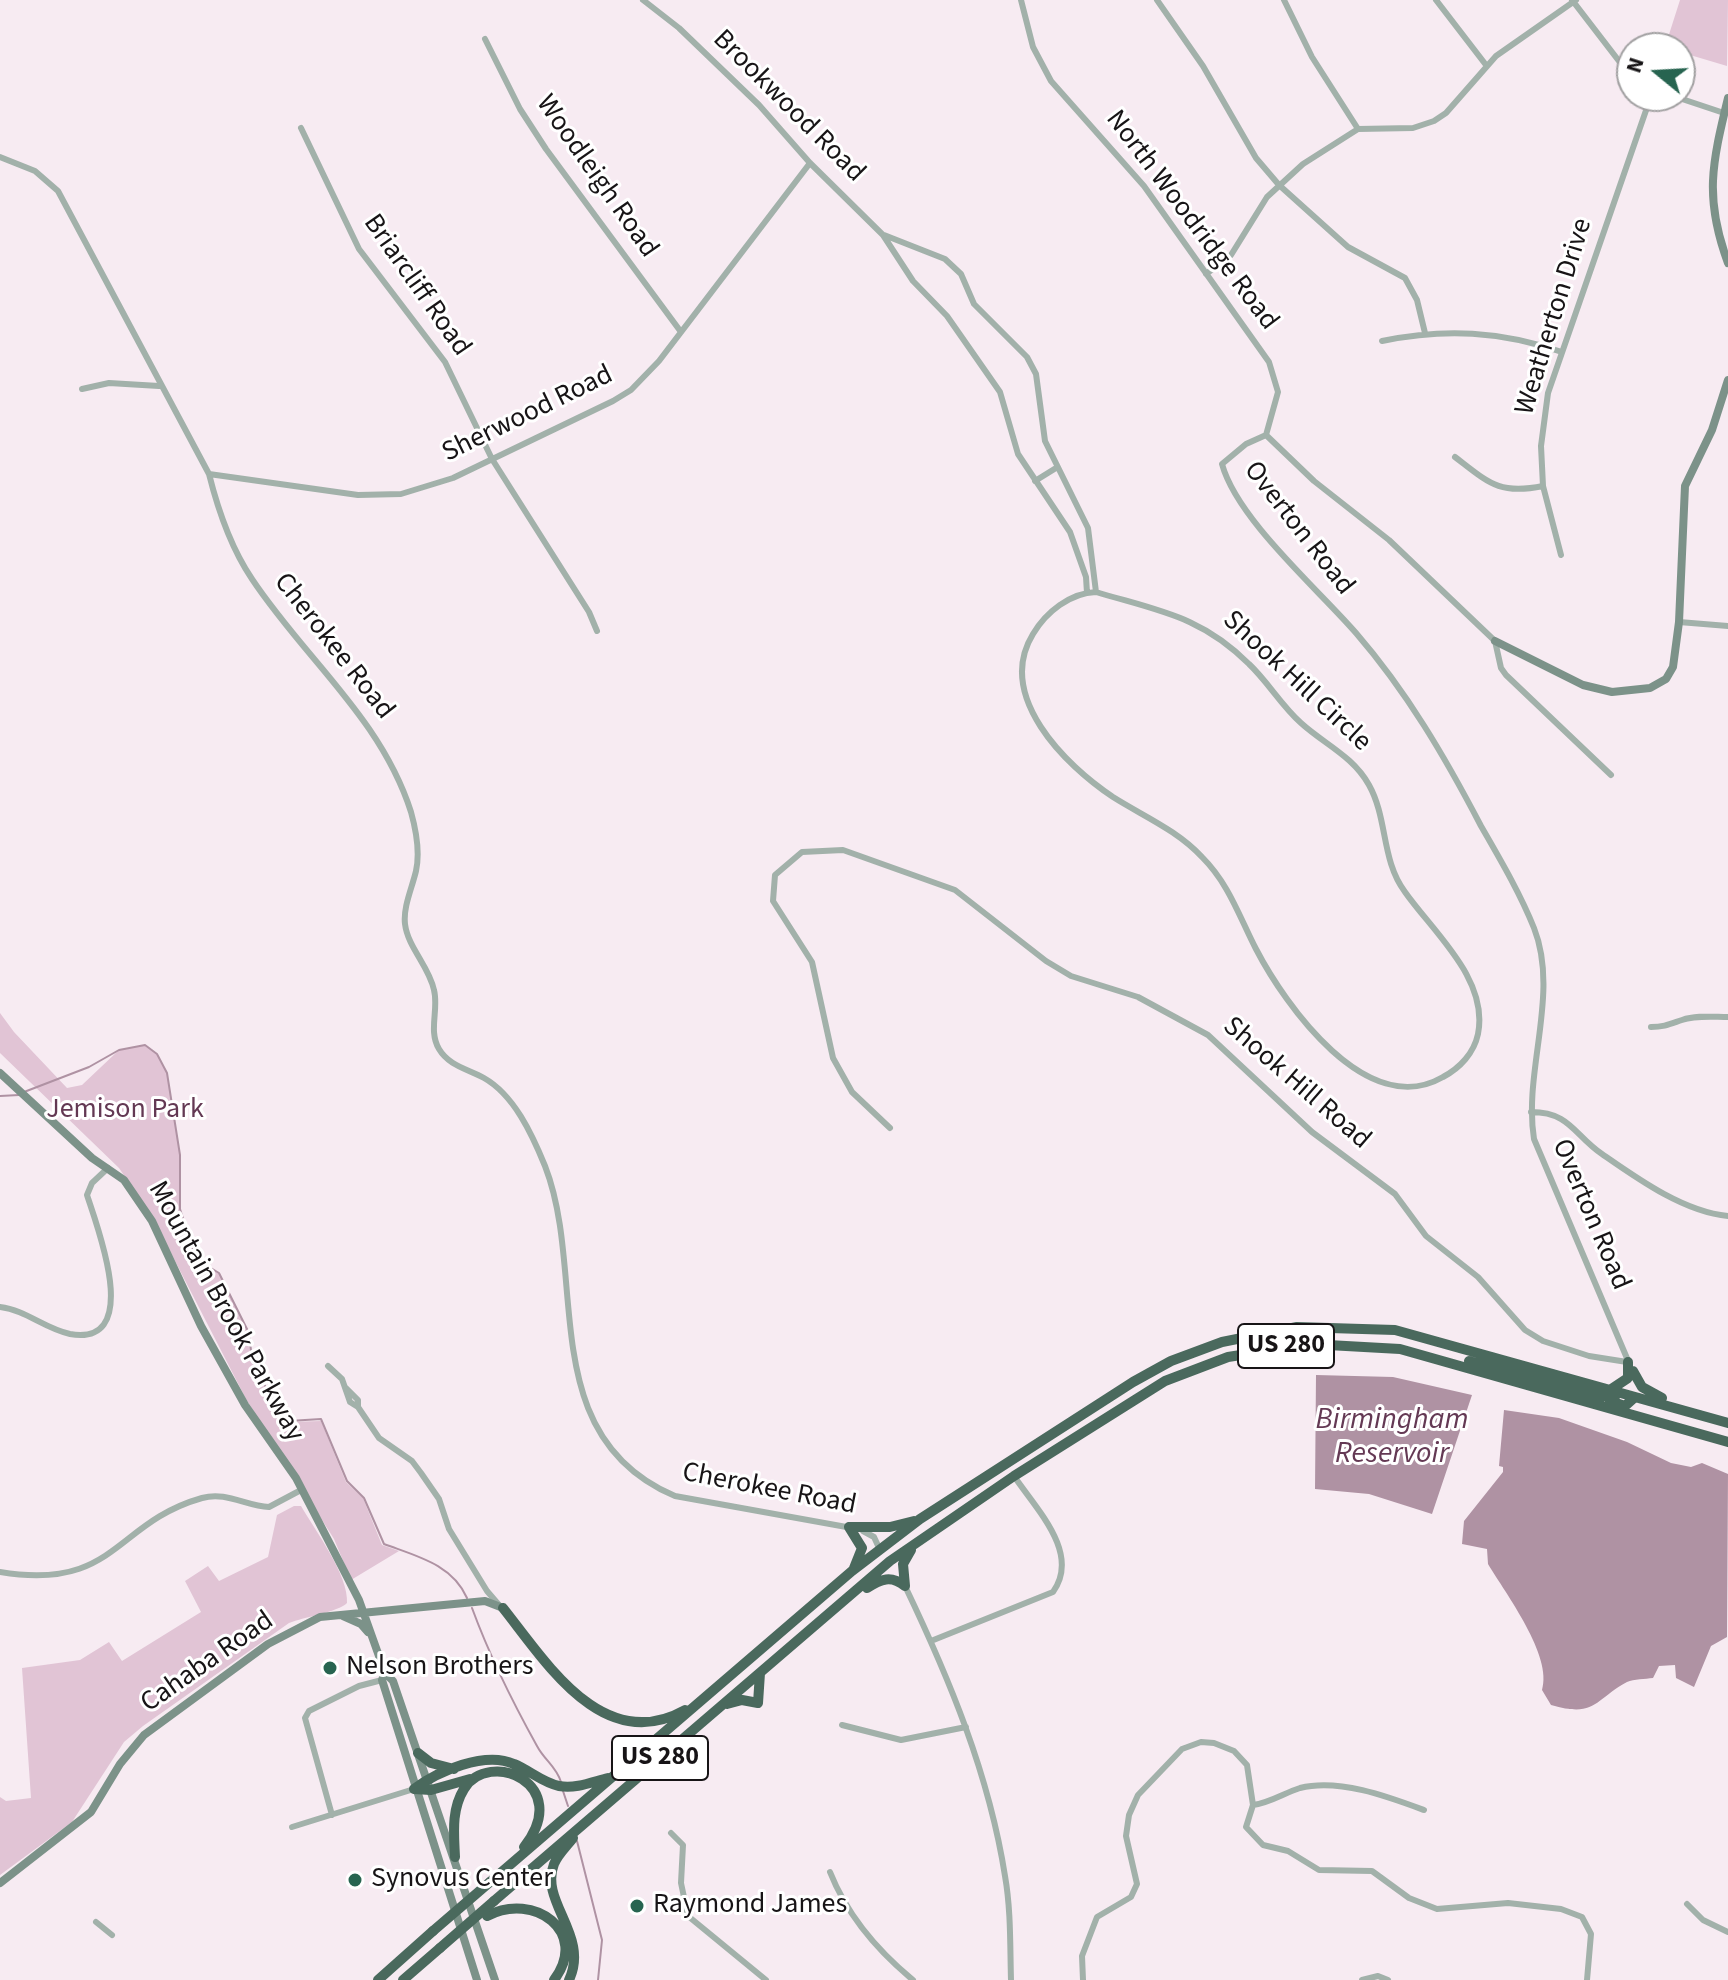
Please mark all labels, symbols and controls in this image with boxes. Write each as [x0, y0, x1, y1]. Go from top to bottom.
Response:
street label: Brookwood Road [705, 24, 871, 190]
north arrow [1616, 32, 1696, 112]
text: N [1618, 53, 1653, 77]
street label: Woodleigh Road [528, 89, 664, 265]
street label: North Woodridge Road [1097, 104, 1285, 338]
street label: Briarcliff Road [355, 209, 477, 363]
street label: Weatherton Drive [1509, 215, 1601, 419]
street label: Sherwood Road [437, 359, 619, 471]
street label: Overton Road [1235, 455, 1361, 603]
street label: Cherokee Road [265, 567, 401, 727]
street label: Shook Hill Circle [1215, 605, 1377, 759]
street label: Shook Hill Road [1215, 1011, 1377, 1157]
park label: Jemison Park [46, 1094, 204, 1128]
street label: Overton Road [1543, 1135, 1637, 1295]
street label: Mountain Brook Parkway [140, 1176, 310, 1448]
road number: US 280 [1238, 1324, 1334, 1368]
water label: Birmingham Reservoir [1316, 1403, 1468, 1474]
street label: Cherokee Road [679, 1457, 859, 1523]
street label: Cahaba Road [135, 1605, 281, 1721]
place label: Nelson Brothers [346, 1651, 533, 1685]
marker: Nelson Brothers [321, 1659, 339, 1677]
road number: US 280 [612, 1736, 708, 1780]
place label: Synovus Center [371, 1863, 553, 1897]
marker: Synovus Center [346, 1871, 364, 1889]
place label: Raymond James [653, 1889, 847, 1923]
marker: Raymond James [628, 1897, 646, 1915]

